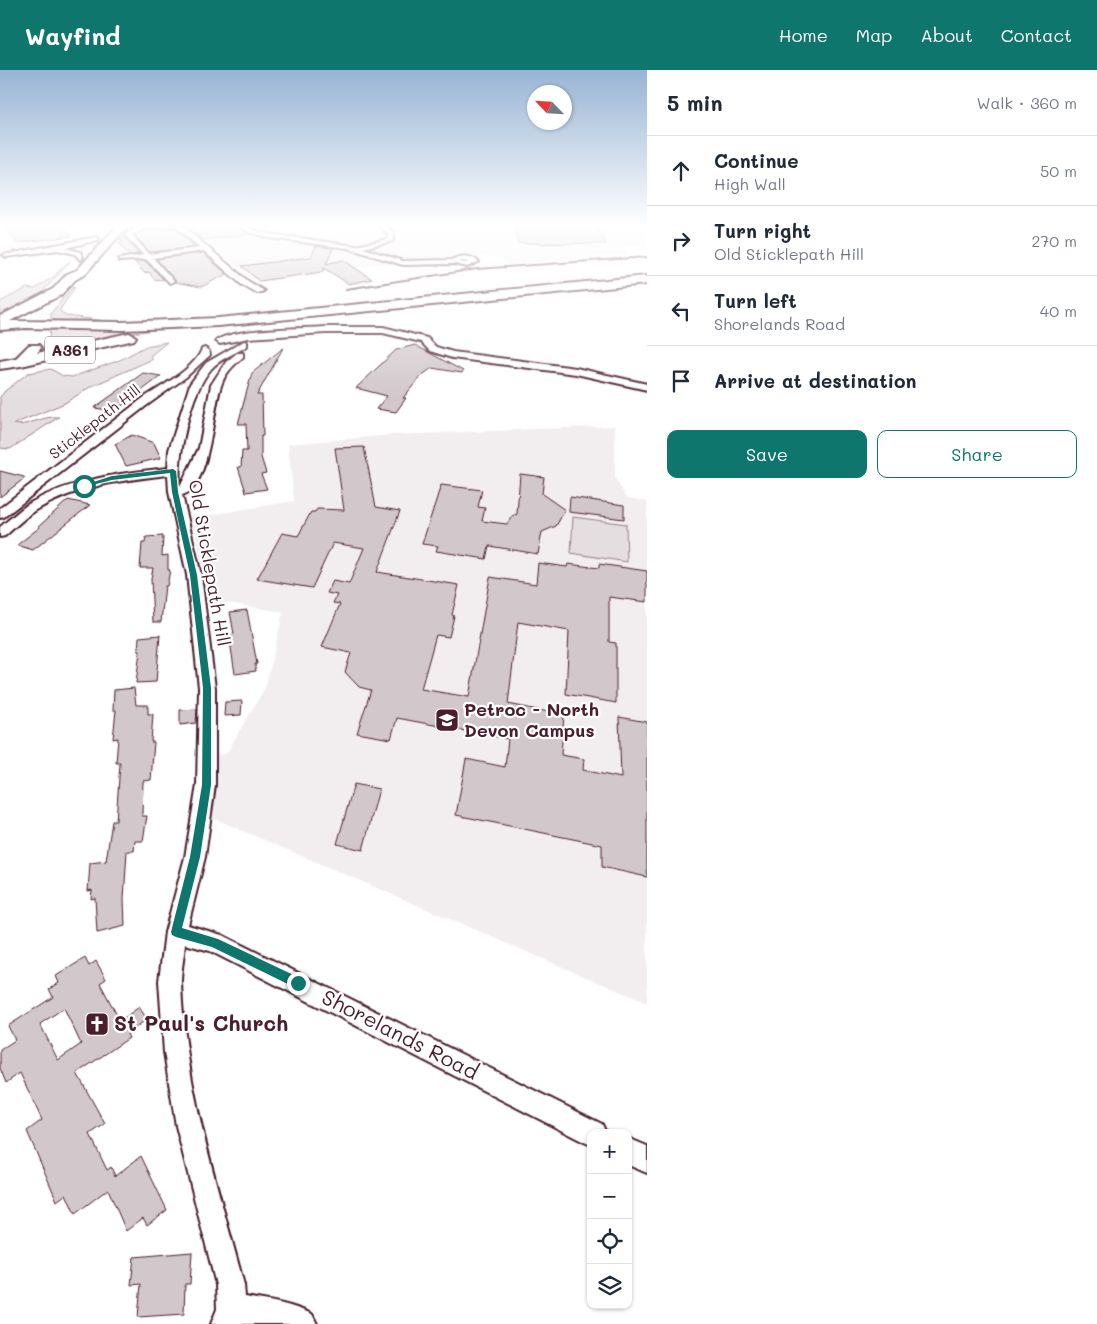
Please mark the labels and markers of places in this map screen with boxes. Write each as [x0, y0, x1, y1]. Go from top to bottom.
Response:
place label: Petroc - North Devon Campus [464, 697, 599, 742]
school or university icon: Petroc - North Devon Campus [434, 707, 460, 733]
place label: St Paul's Church [114, 1009, 288, 1036]
church icon: St Paul's Church [84, 1011, 110, 1037]

